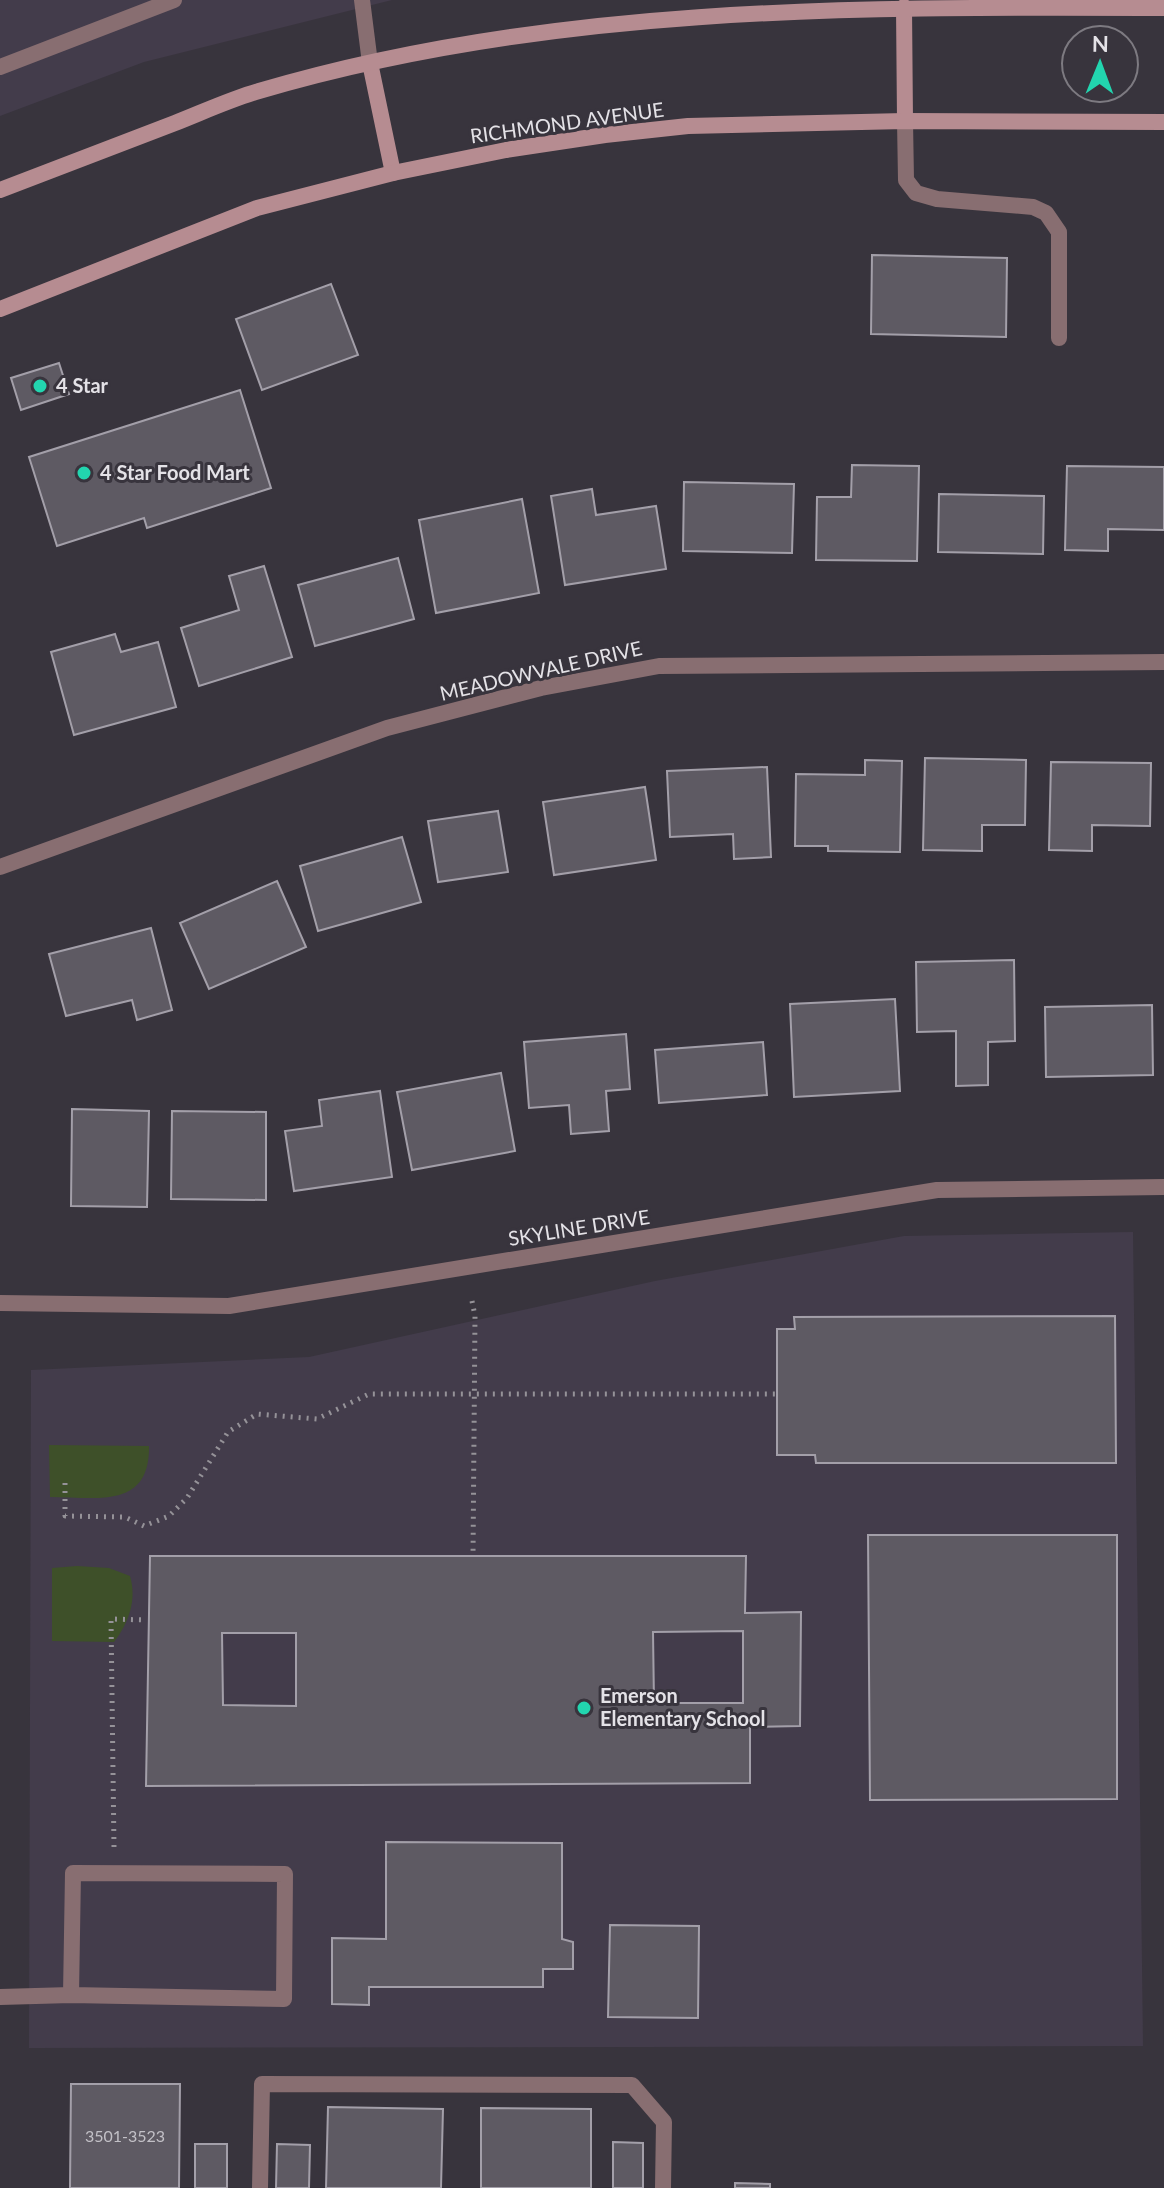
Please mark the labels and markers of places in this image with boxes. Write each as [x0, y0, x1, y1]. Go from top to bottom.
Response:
place label: 4 Star [56, 373, 109, 397]
marker: 4 Star [31, 377, 49, 395]
place label: 4 Star Food Mart [100, 460, 250, 484]
marker: 4 Star Food Mart [75, 464, 93, 482]
place label: Emerson Elementary School [600, 1683, 765, 1730]
marker: Emerson Elementary School [575, 1699, 593, 1717]

